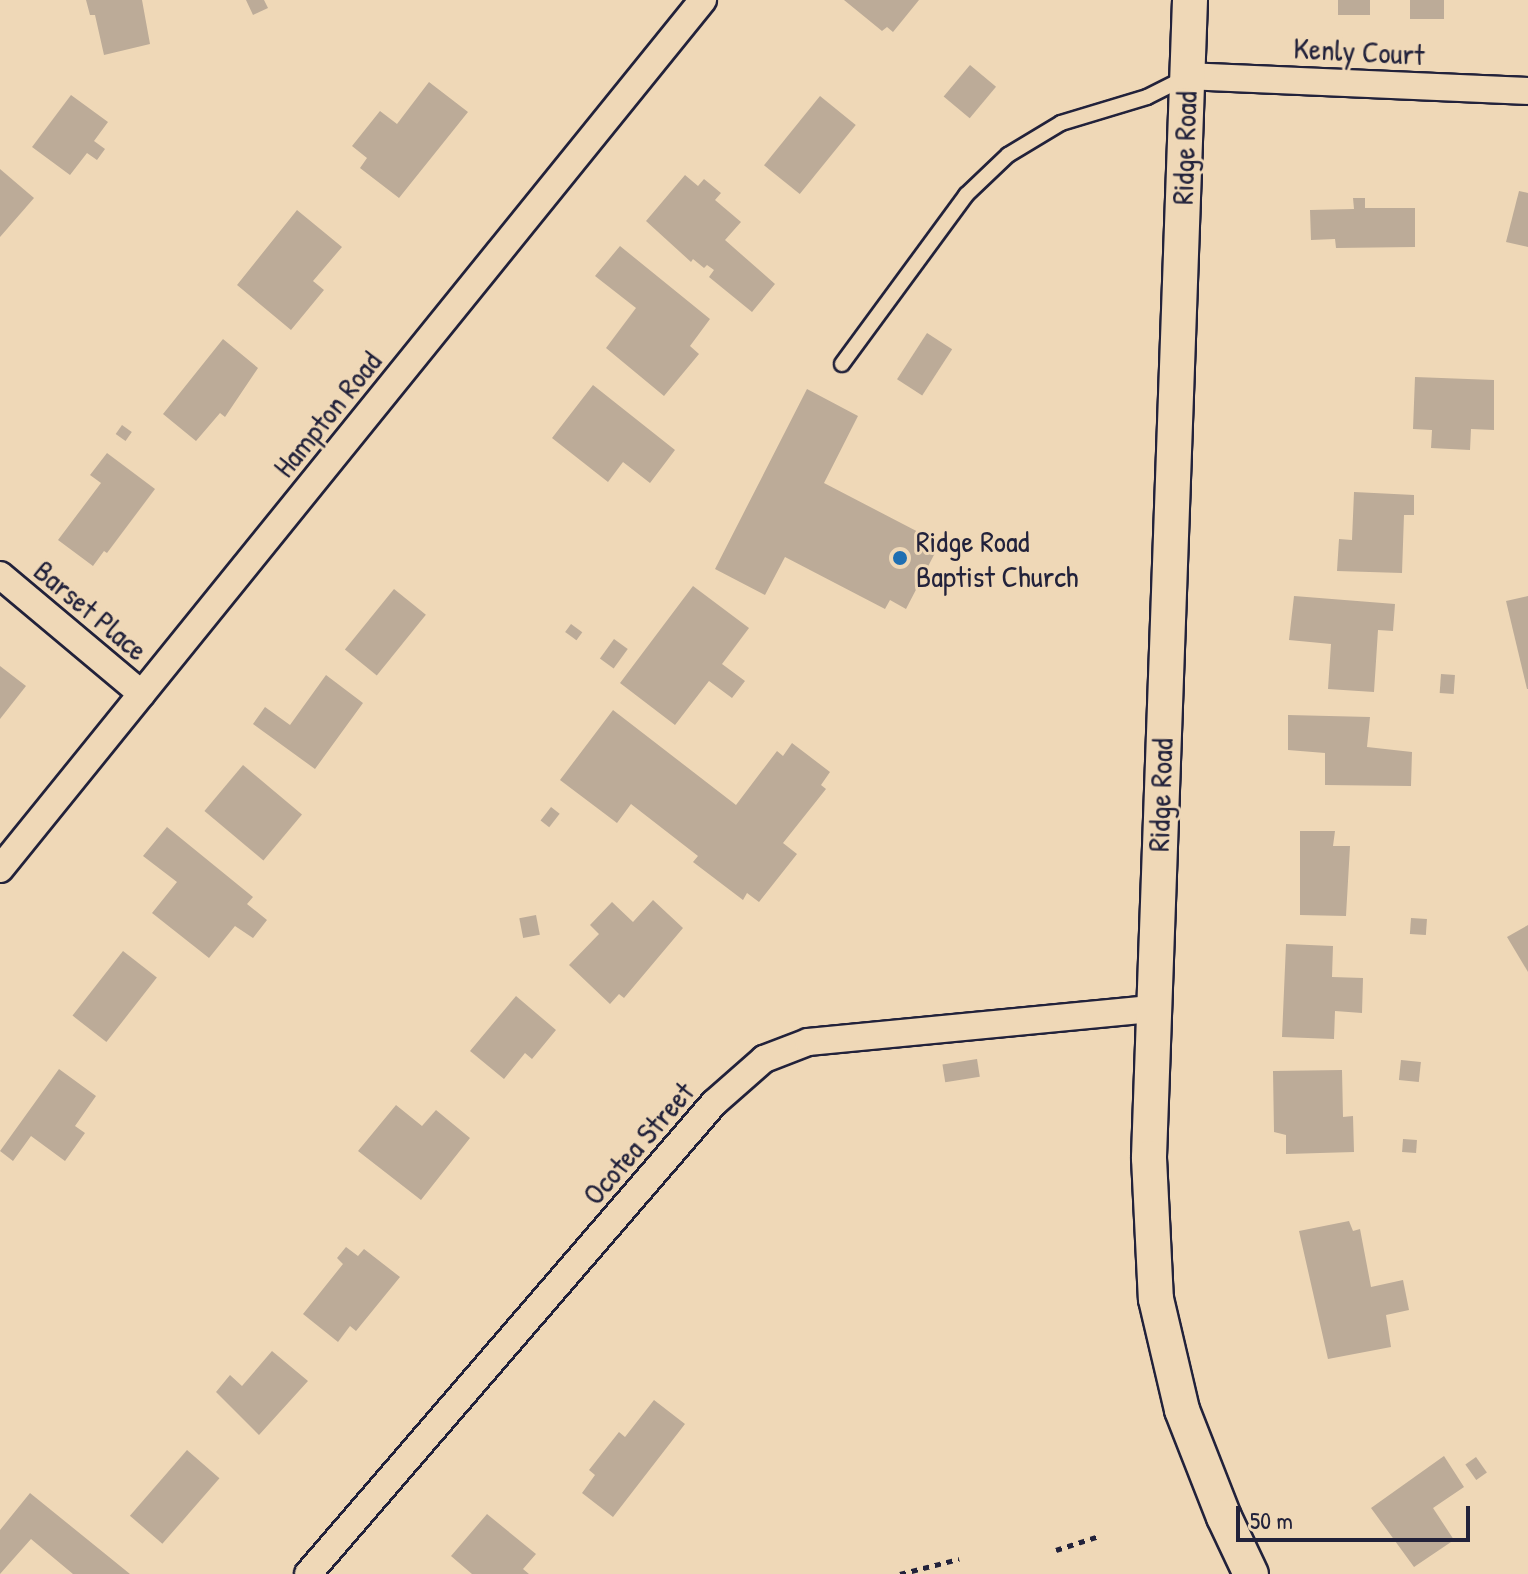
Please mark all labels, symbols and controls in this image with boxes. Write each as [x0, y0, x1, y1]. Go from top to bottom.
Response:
street label: Kenly Court [1293, 30, 1425, 72]
street label: Ridge Road [1164, 91, 1204, 205]
street label: Hampton Road [265, 344, 389, 484]
place label: Ridge Road Baptist Church [916, 523, 1078, 594]
marker: Ridge Road Baptist Church [891, 549, 909, 567]
street label: Barset Place [27, 552, 155, 668]
street label: Ridge Road [1140, 738, 1180, 852]
street label: Ocotea Street [575, 1074, 701, 1212]
scale bar [1240, 1490, 1474, 1540]
text: 50 m [1250, 1504, 1293, 1536]

